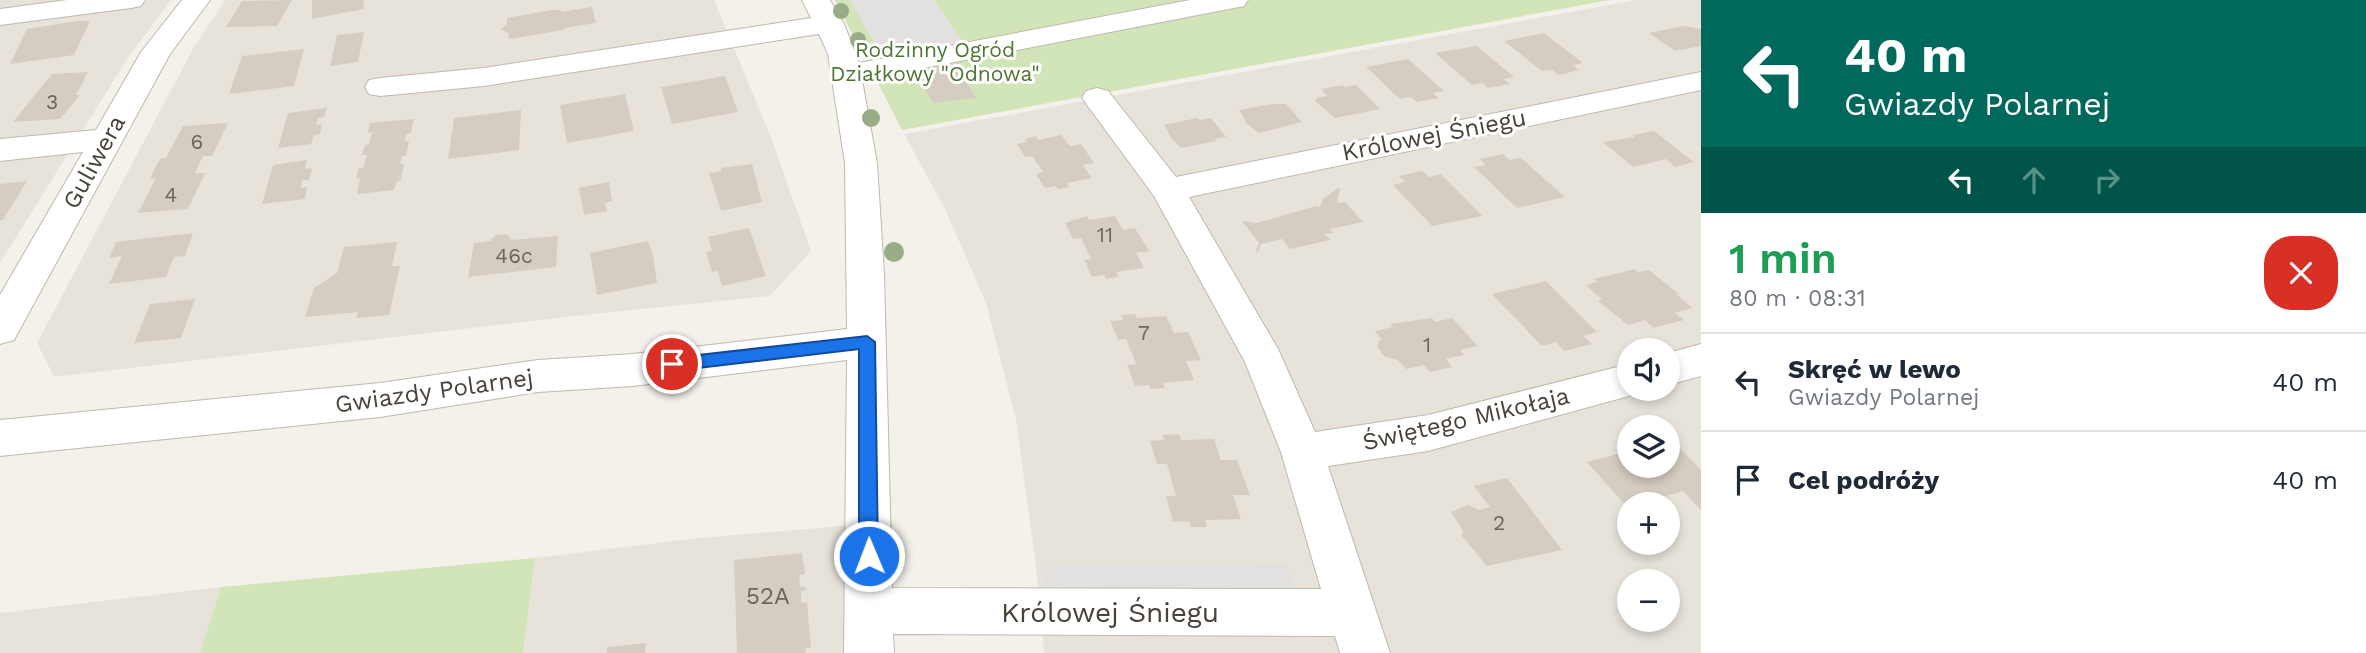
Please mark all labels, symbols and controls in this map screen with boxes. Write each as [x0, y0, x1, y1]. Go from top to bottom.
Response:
text: 40 m [1844, 26, 1967, 84]
icon: left [1729, 28, 1820, 119]
park label: Rodzinny Ogród Działkowy "Odnowa" [830, 37, 1040, 86]
text: Gwiazdy Polarnej [1844, 85, 2110, 123]
house number: 3 [46, 89, 58, 114]
street label: Królowej Śniegu [1340, 103, 1528, 167]
street label: Guliwera [57, 110, 131, 214]
house number: 6 [191, 129, 203, 154]
icon: left [1942, 161, 1980, 199]
icon: ahead [2015, 161, 2053, 199]
icon: right [2088, 161, 2126, 199]
house number: 4 [165, 182, 177, 207]
house number: 11 [1097, 222, 1113, 247]
text: 1 min [1729, 234, 1837, 283]
button: close [2264, 236, 2338, 310]
house number: 46c [495, 243, 533, 268]
text: 80 m · 08:31 [1729, 285, 1866, 312]
house number: 7 [1138, 320, 1150, 345]
house number: 1 [1423, 332, 1431, 357]
pin [642, 334, 702, 394]
map controls [1617, 338, 1680, 632]
button: sound [1617, 338, 1680, 401]
icon: arrive [653, 345, 691, 383]
text: Skręć w lewo [1788, 354, 1961, 384]
street label: Gwiazdy Polarnej [333, 363, 535, 419]
icon: left [1729, 363, 1767, 401]
text: 40 m [2272, 367, 2338, 397]
street label: Świętego Mikołaja [1360, 382, 1572, 456]
text: Gwiazdy Polarnej [1788, 384, 1979, 411]
button: layers [1617, 415, 1680, 478]
icon: arrive [1729, 461, 1767, 499]
text: Cel podróży [1788, 465, 1939, 495]
text: 40 m [2272, 465, 2338, 495]
button: + [1617, 492, 1680, 555]
house number: 2 [1493, 510, 1505, 535]
position arrow [832, 519, 906, 593]
button: − [1617, 569, 1680, 632]
house number: 52A [746, 582, 790, 610]
street label: Królowej Śniegu [1001, 596, 1219, 629]

